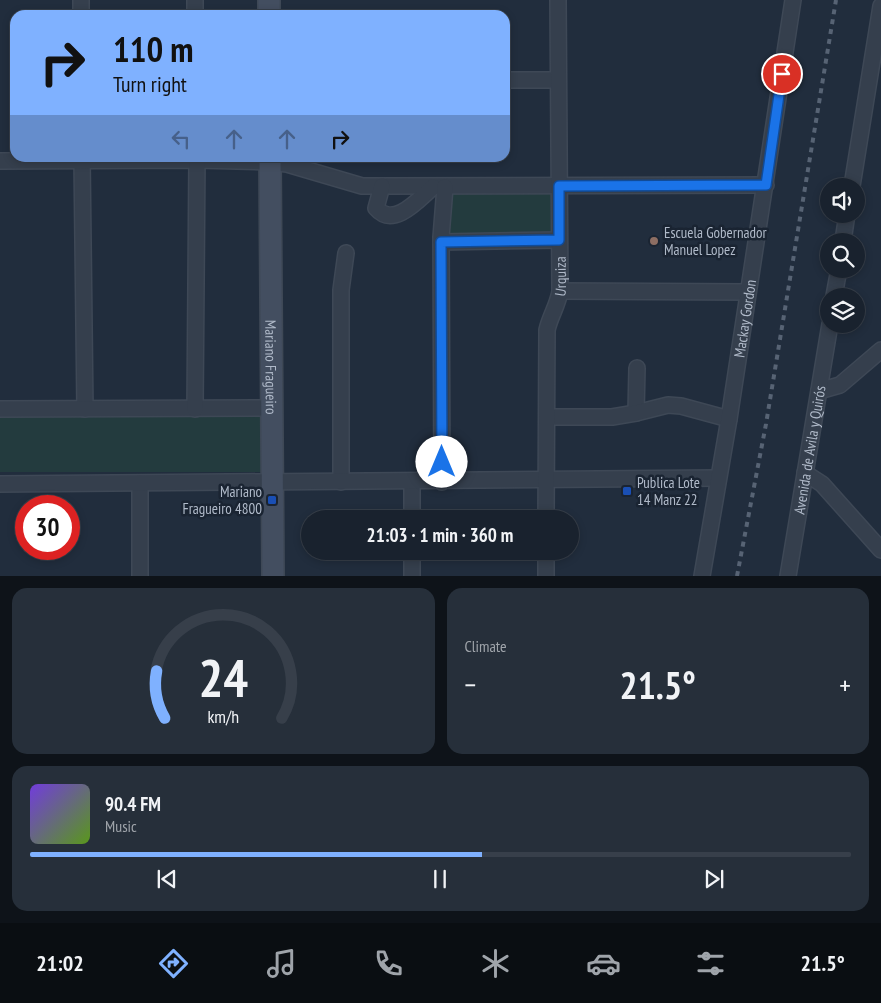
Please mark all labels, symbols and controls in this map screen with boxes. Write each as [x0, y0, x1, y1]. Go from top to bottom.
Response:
text: 110 m [113, 26, 194, 72]
icon: right [30, 30, 95, 95]
pin [761, 53, 803, 95]
icon: arrive [768, 60, 796, 88]
text: Turn right [113, 70, 187, 98]
icon: left [167, 125, 195, 153]
icon: ahead [220, 125, 248, 153]
icon: ahead [273, 125, 301, 153]
icon: right [326, 125, 354, 153]
map controls [820, 178, 865, 333]
button: sound [820, 178, 865, 223]
place label: Escuela Gobernador Manuel Lopez [664, 223, 767, 259]
button: search [820, 233, 865, 278]
marker: Escuela Gobernador Manuel Lopez [648, 235, 660, 247]
street label: Urquiza [550, 256, 570, 298]
street label: Mackay Gordon [729, 278, 760, 359]
button: layers [820, 288, 865, 333]
street label: Mariano Fragueiro [262, 320, 281, 414]
street label: Avenida de Avila y Quirós [789, 384, 829, 516]
position arrow [415, 435, 467, 487]
place label: Publica Lote 14 Manz 22 [637, 473, 700, 509]
place label: Mariano Fragueiro 4800 [182, 482, 262, 518]
marker: Publica Lote 14 Manz 22 [621, 485, 633, 497]
marker: Mariano Fragueiro 4800 [266, 494, 278, 506]
speed limit sign: 30 [15, 495, 80, 560]
text: 21:03 · 1 min · 360 m [367, 523, 513, 547]
text: Climate [465, 636, 507, 656]
text: 24 [198, 644, 248, 711]
text: 21.5° [620, 660, 696, 709]
text: − [465, 666, 476, 703]
text: + [839, 666, 851, 703]
text: km/h [207, 705, 239, 728]
text: 90.4 FM [105, 792, 161, 816]
text: Music [105, 816, 137, 836]
icon: previous [153, 865, 181, 893]
icon: pause [426, 865, 454, 893]
icon: next [700, 865, 728, 893]
icon: directions [156, 946, 191, 981]
icon: music [264, 946, 299, 981]
icon: phone [371, 946, 406, 981]
icon: climate [478, 946, 513, 981]
icon: car [586, 946, 621, 981]
icon: filters [693, 946, 728, 981]
text: 21:02 [36, 949, 84, 977]
text: 21.5° [801, 949, 845, 977]

